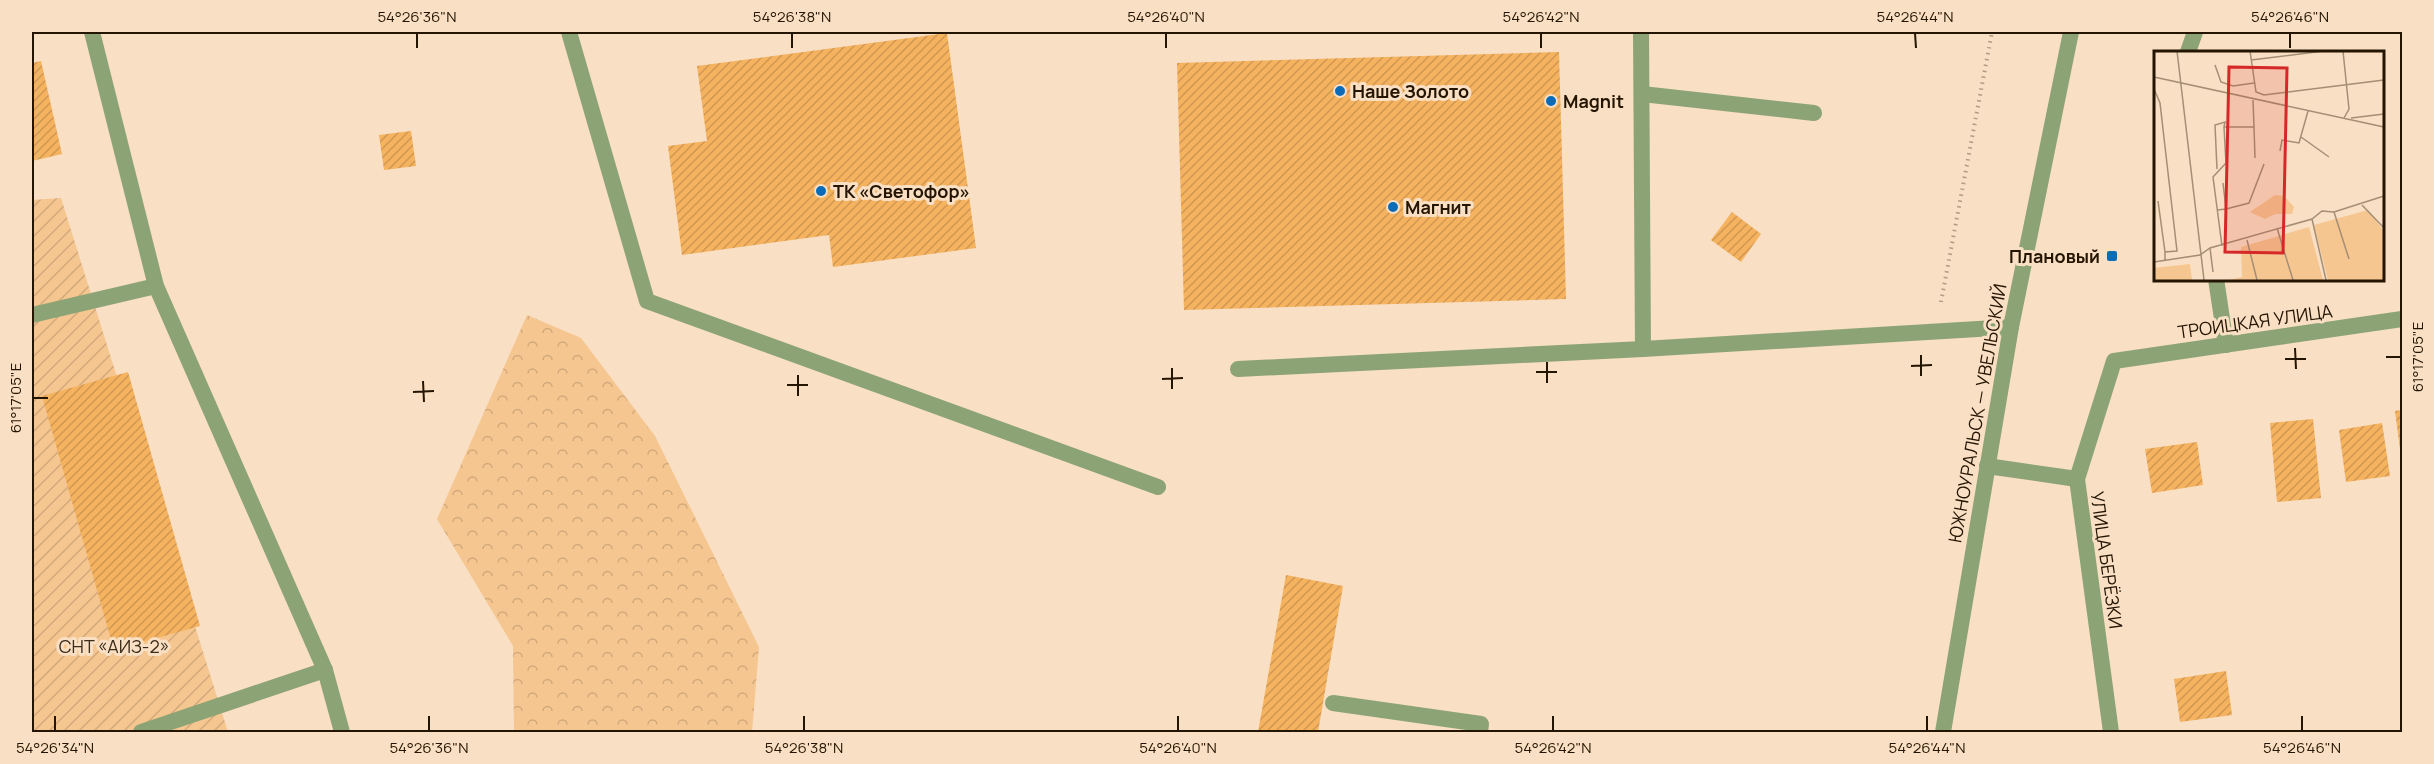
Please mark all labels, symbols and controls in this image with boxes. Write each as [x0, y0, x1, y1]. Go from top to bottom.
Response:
text: 54°26'36"N [377, 6, 457, 27]
text: 54°26'38"N [753, 6, 831, 27]
text: 54°26'40"N [1127, 6, 1205, 27]
text: 54°26'42"N [1502, 6, 1580, 27]
text: 54°26'44"N [1876, 6, 1954, 27]
text: 54°26'46"N [2251, 6, 2329, 27]
inset map [2154, 51, 2383, 280]
place label: Наше Золото [1352, 79, 1469, 103]
marker: Наше Золото [1333, 84, 1347, 98]
place label: Magnit [1563, 89, 1624, 113]
marker: Magnit [1544, 94, 1558, 108]
place label: ТК «Светофор» [833, 179, 970, 203]
marker: ТК «Светофор» [814, 184, 828, 198]
place label: Магнит [1405, 195, 1472, 219]
marker: Магнит [1386, 200, 1400, 214]
place label: Плановый [2009, 244, 2100, 268]
marker: Плановый [2105, 249, 2119, 263]
street label: ЮЖНОУРАЛЬСК — УВЕЛЬСКИЙ [1942, 282, 2012, 544]
street label: ТРОИЦКАЯ УЛИЦА [2176, 298, 2335, 344]
text: 61°17'05"E [2407, 322, 2428, 392]
text: 61°17'05"E [5, 363, 26, 433]
street label: УЛИЦА БЕРЁЗКИ [2085, 490, 2129, 630]
park label: СНТ «АИЗ-2» [59, 634, 169, 658]
text: 54°26'34"N [16, 737, 94, 758]
text: 54°26'36"N [389, 737, 469, 758]
text: 54°26'38"N [765, 737, 843, 758]
text: 54°26'40"N [1139, 737, 1217, 758]
text: 54°26'42"N [1514, 737, 1592, 758]
text: 54°26'44"N [1888, 737, 1966, 758]
text: 54°26'46"N [2263, 737, 2341, 758]

